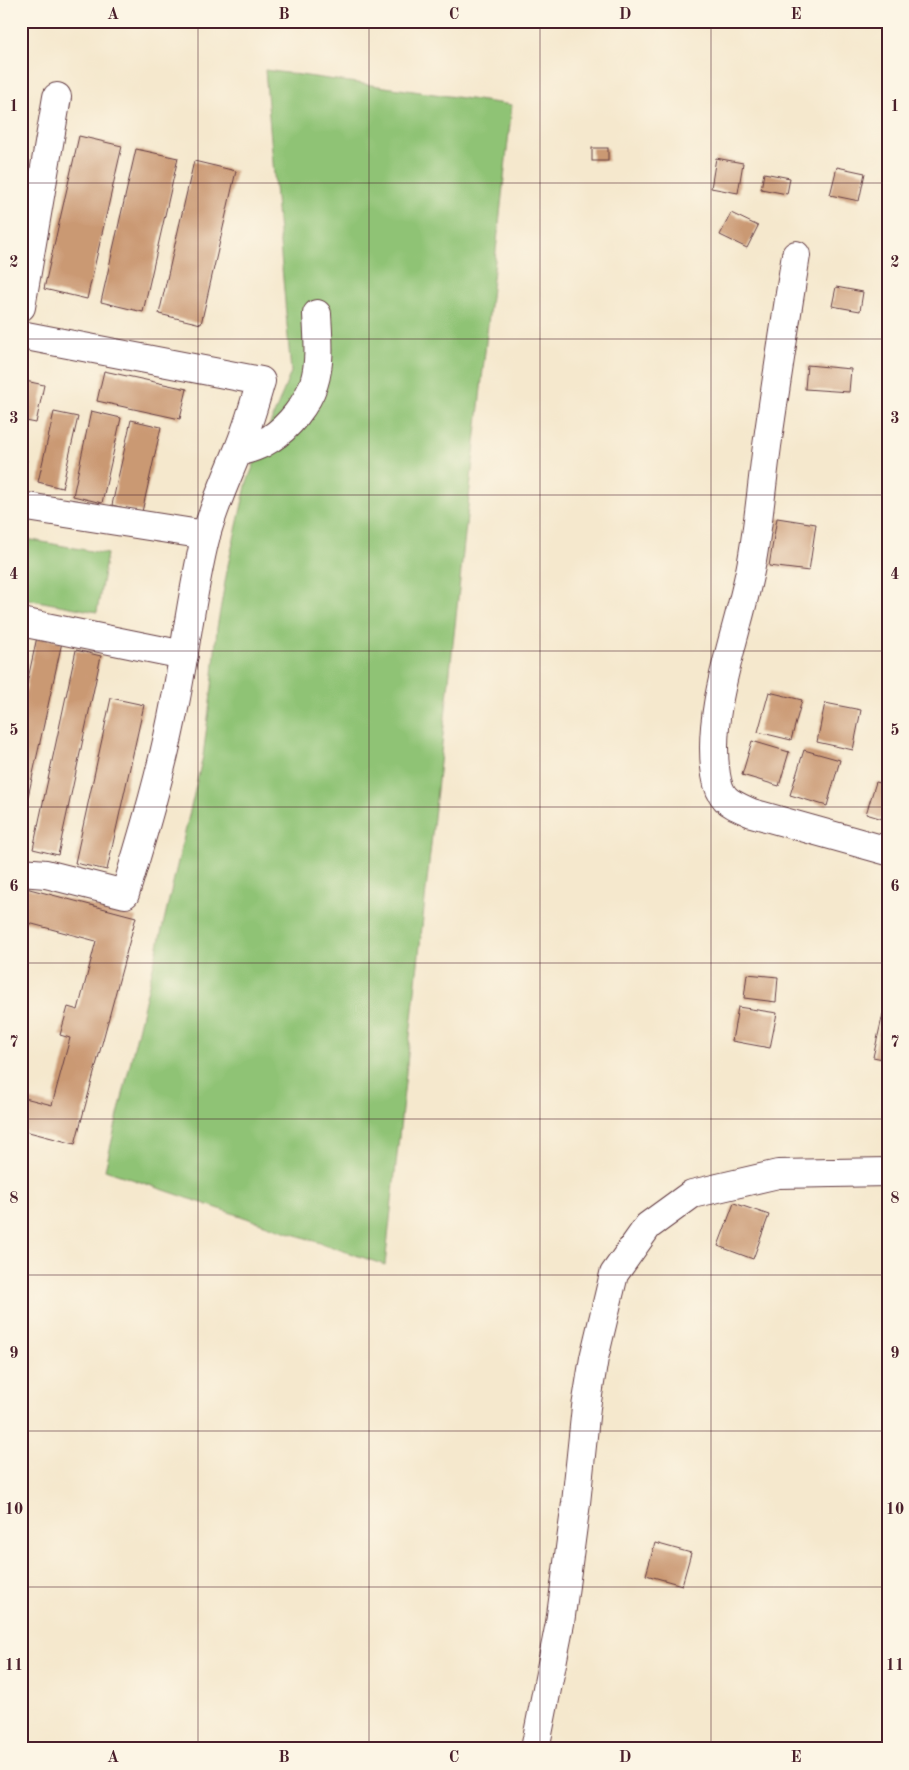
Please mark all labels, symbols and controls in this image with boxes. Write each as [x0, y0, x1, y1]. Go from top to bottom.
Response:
text: A [107, 7, 119, 23]
text: B [278, 7, 290, 23]
text: C [449, 7, 459, 23]
text: D [619, 7, 631, 23]
text: E [790, 7, 802, 23]
text: 1 [9, 99, 19, 115]
text: 1 [890, 99, 900, 115]
text: 2 [9, 255, 19, 271]
text: 2 [890, 255, 900, 271]
text: 3 [9, 411, 19, 427]
text: 3 [890, 411, 900, 427]
text: 4 [9, 567, 19, 583]
text: 4 [890, 567, 900, 583]
text: 5 [9, 723, 19, 739]
text: 5 [890, 723, 900, 739]
text: 6 [9, 879, 19, 895]
text: 6 [890, 879, 900, 895]
text: 7 [9, 1035, 19, 1051]
text: 7 [890, 1035, 900, 1051]
text: 8 [9, 1191, 19, 1207]
text: 8 [890, 1191, 900, 1207]
text: 9 [9, 1346, 19, 1362]
text: 9 [890, 1346, 900, 1362]
text: 10 [5, 1502, 23, 1518]
text: 10 [886, 1502, 904, 1518]
text: 11 [5, 1658, 23, 1674]
text: 11 [886, 1658, 904, 1674]
text: A [107, 1750, 119, 1766]
text: B [278, 1750, 290, 1766]
text: C [449, 1750, 459, 1766]
text: D [619, 1750, 631, 1766]
text: E [790, 1750, 802, 1766]

